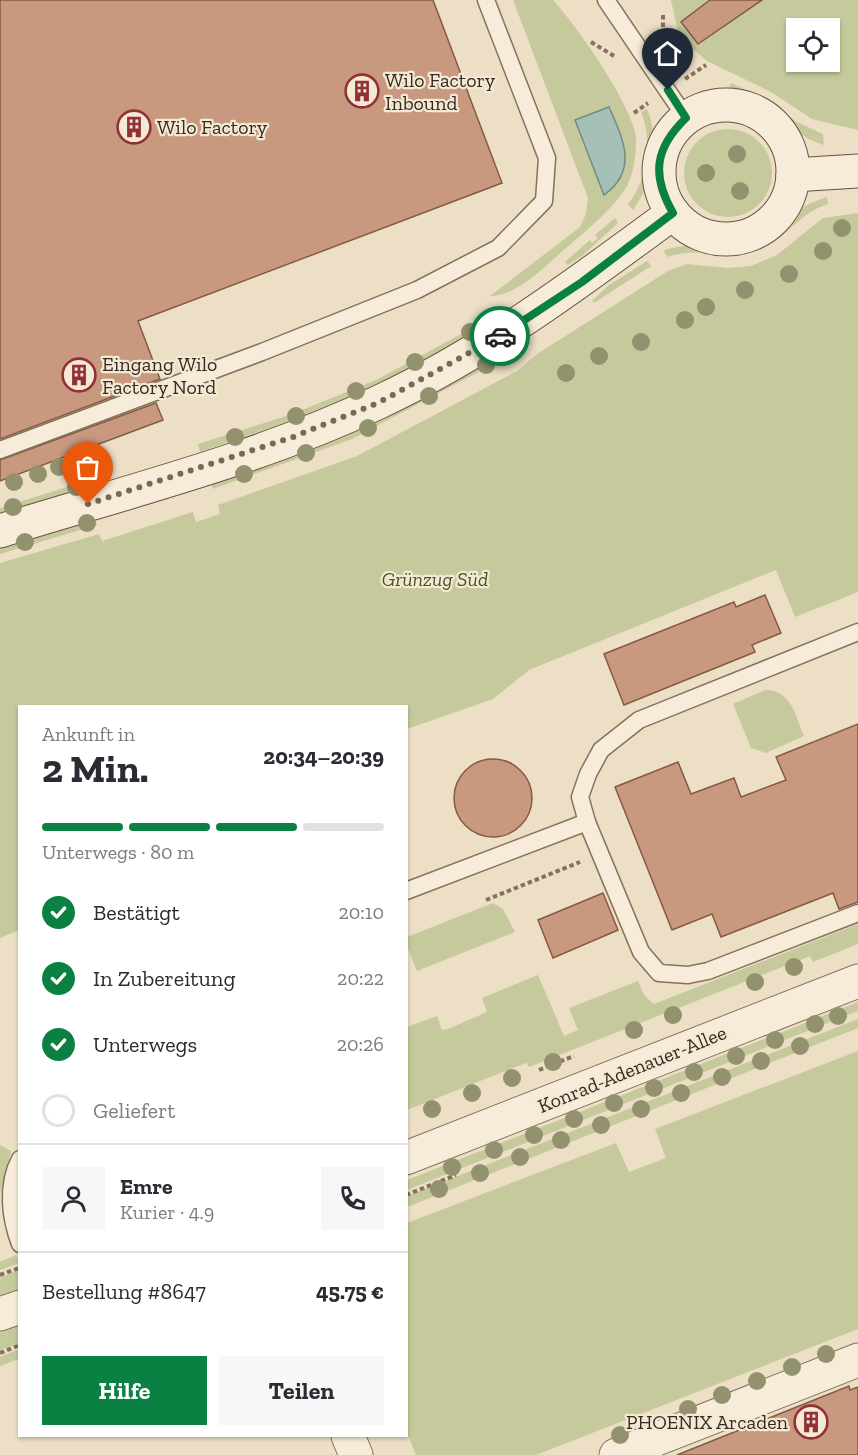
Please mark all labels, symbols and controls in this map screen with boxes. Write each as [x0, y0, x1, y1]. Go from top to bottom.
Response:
map controls [786, 18, 840, 72]
button: locate [786, 18, 840, 72]
pin [642, 28, 693, 90]
icon: home [651, 37, 684, 70]
place label: Wilo Factory Inbound [385, 68, 496, 115]
building icon: Wilo Factory Inbound [344, 73, 380, 109]
building icon: Wilo Factory [116, 109, 152, 145]
place label: Wilo Factory [157, 115, 268, 139]
courier [470, 306, 530, 366]
icon: car [484, 320, 517, 353]
place label: Eingang Wilo Factory Nord [102, 352, 217, 399]
building icon: Eingang Wilo Factory Nord [61, 357, 97, 393]
pin [62, 442, 113, 504]
icon: bag [71, 451, 104, 484]
park label: Grünzug Süd [382, 567, 488, 591]
text: Ankunft in [42, 722, 135, 746]
text: 20:34–20:39 [263, 743, 384, 770]
text: 2 Min. [42, 745, 149, 792]
text: Unterwegs · 80 m [42, 840, 194, 864]
icon: check [42, 896, 75, 929]
text: Bestätigt [93, 899, 180, 926]
text: 20:10 [338, 900, 384, 924]
icon: check [42, 962, 75, 995]
text: In Zubereitung [93, 965, 236, 992]
text: 20:22 [337, 966, 384, 990]
street label: Konrad-Adenauer-Allee [534, 1020, 730, 1118]
icon: check [42, 1028, 75, 1061]
text: Unterwegs [93, 1031, 197, 1058]
text: 20:26 [337, 1032, 384, 1056]
text: Geliefert [93, 1097, 176, 1124]
button: person [42, 1167, 105, 1230]
button: phone [321, 1167, 384, 1230]
text: Emre [120, 1173, 173, 1200]
text: Kurier · 4.9 [120, 1200, 214, 1224]
text: Bestellung #8647 [42, 1278, 206, 1305]
text: 45.75 € [316, 1278, 384, 1305]
button: Hilfe [42, 1356, 207, 1425]
button: Teilen [219, 1356, 384, 1425]
building icon: PHOENIX Arcaden [793, 1404, 829, 1440]
place label: PHOENIX Arcaden [626, 1410, 789, 1434]

